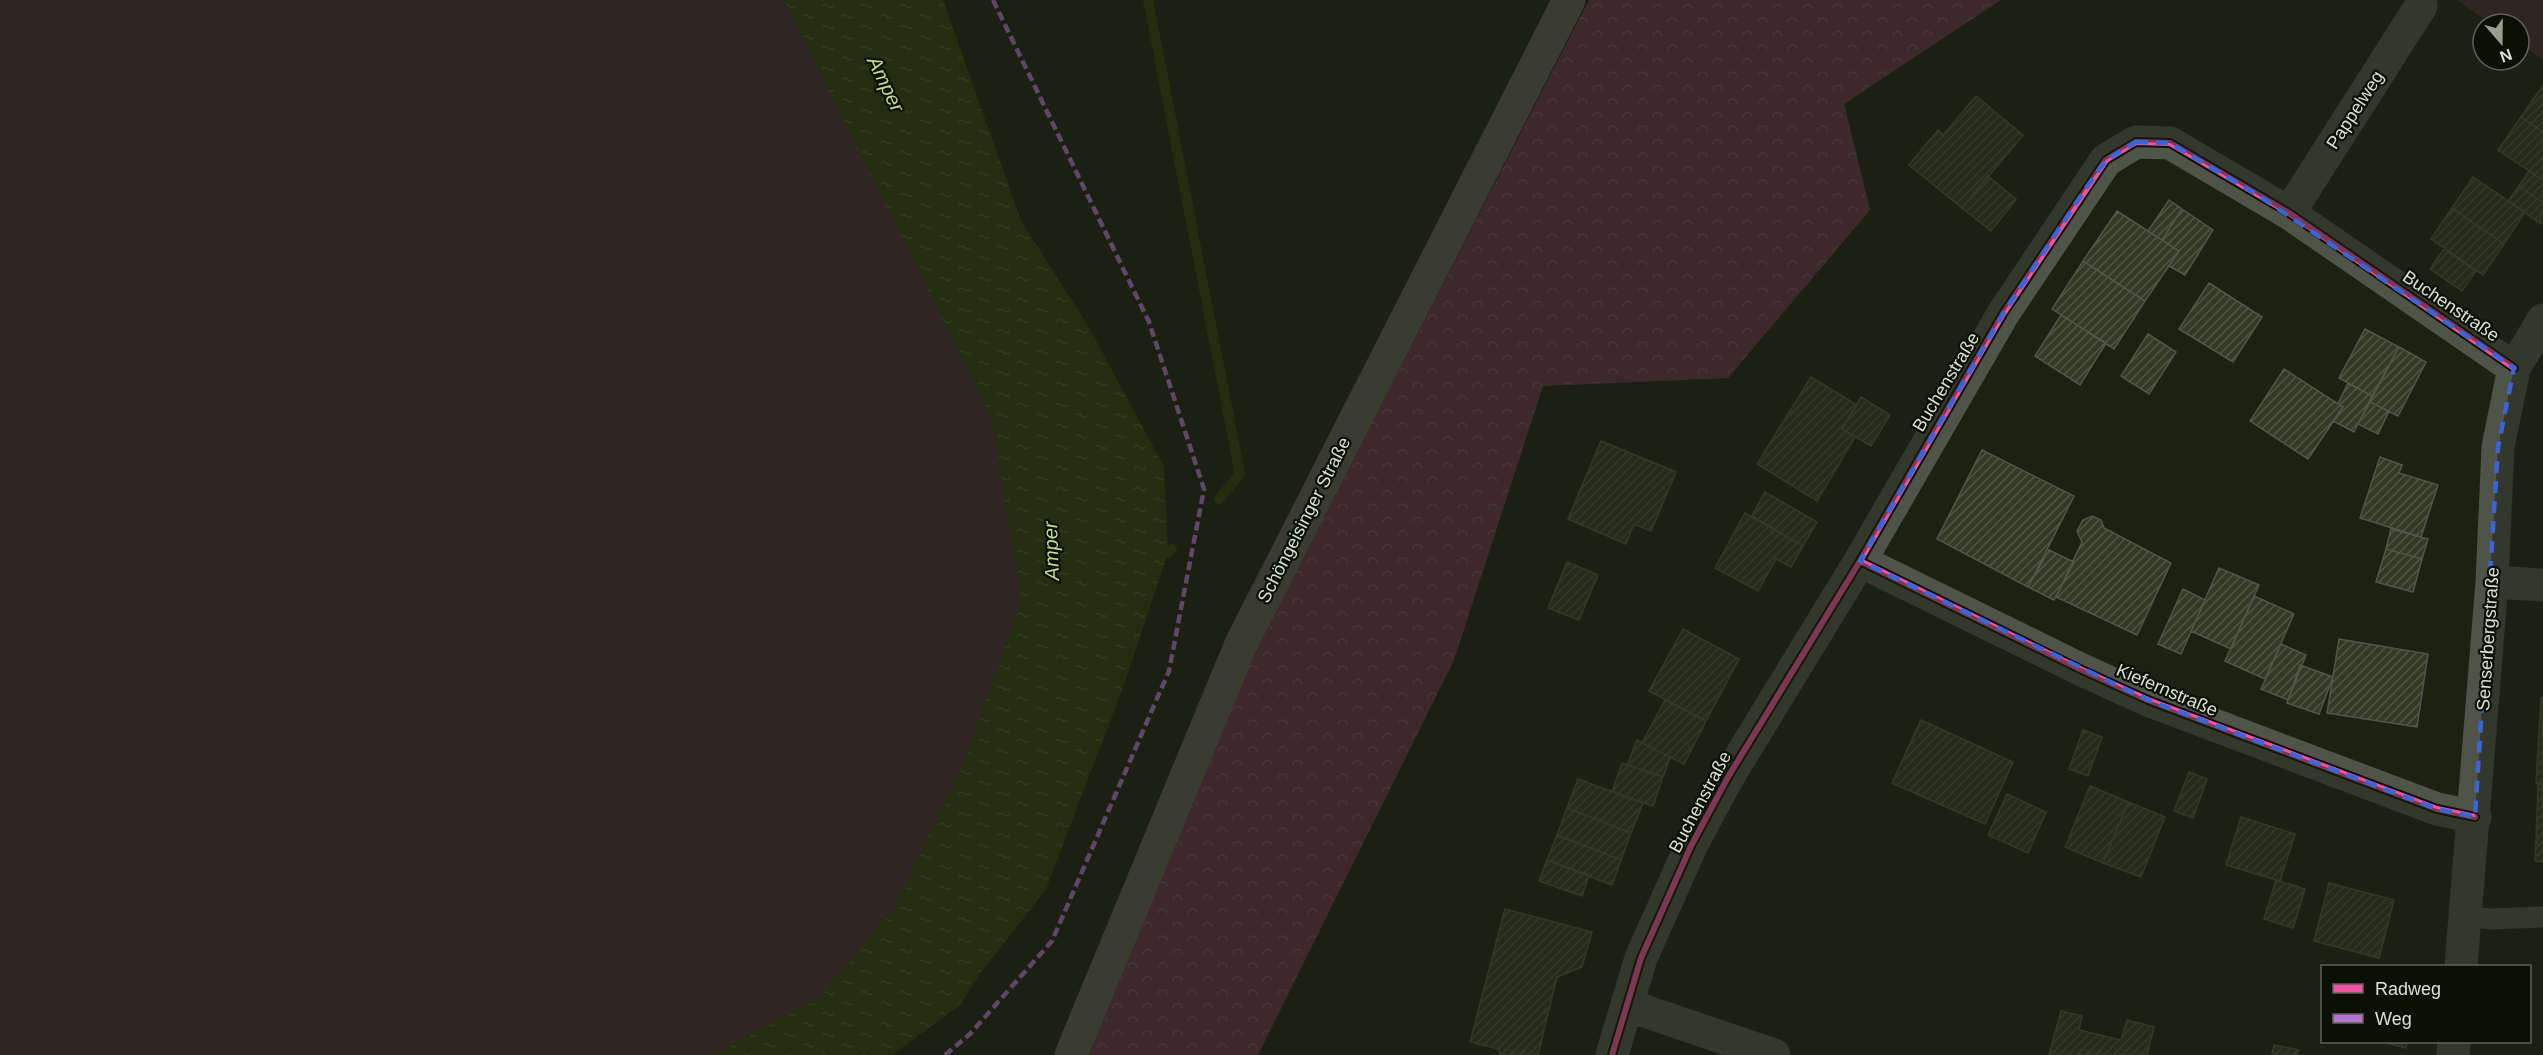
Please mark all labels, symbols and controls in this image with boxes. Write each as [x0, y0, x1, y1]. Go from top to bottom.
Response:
north arrow [2471, 12, 2531, 72]
text: N [2498, 46, 2514, 66]
water label: Amper [863, 52, 909, 116]
street label: Pappelweg [2322, 67, 2388, 153]
street label: Buchenstraße [2399, 266, 2503, 346]
street label: Buchenstraße [1909, 329, 1983, 435]
street label: Schöngeisinger Straße [1254, 434, 1354, 606]
water label: Amper [1039, 520, 1063, 582]
street label: Senserbergstraße [2473, 566, 2503, 712]
street label: Kiefernstraße [2113, 660, 2221, 720]
street label: Buchenstraße [1665, 748, 1735, 856]
legend [2321, 965, 2531, 1043]
text: Radweg [2375, 979, 2441, 999]
text: Weg [2375, 1009, 2412, 1029]

